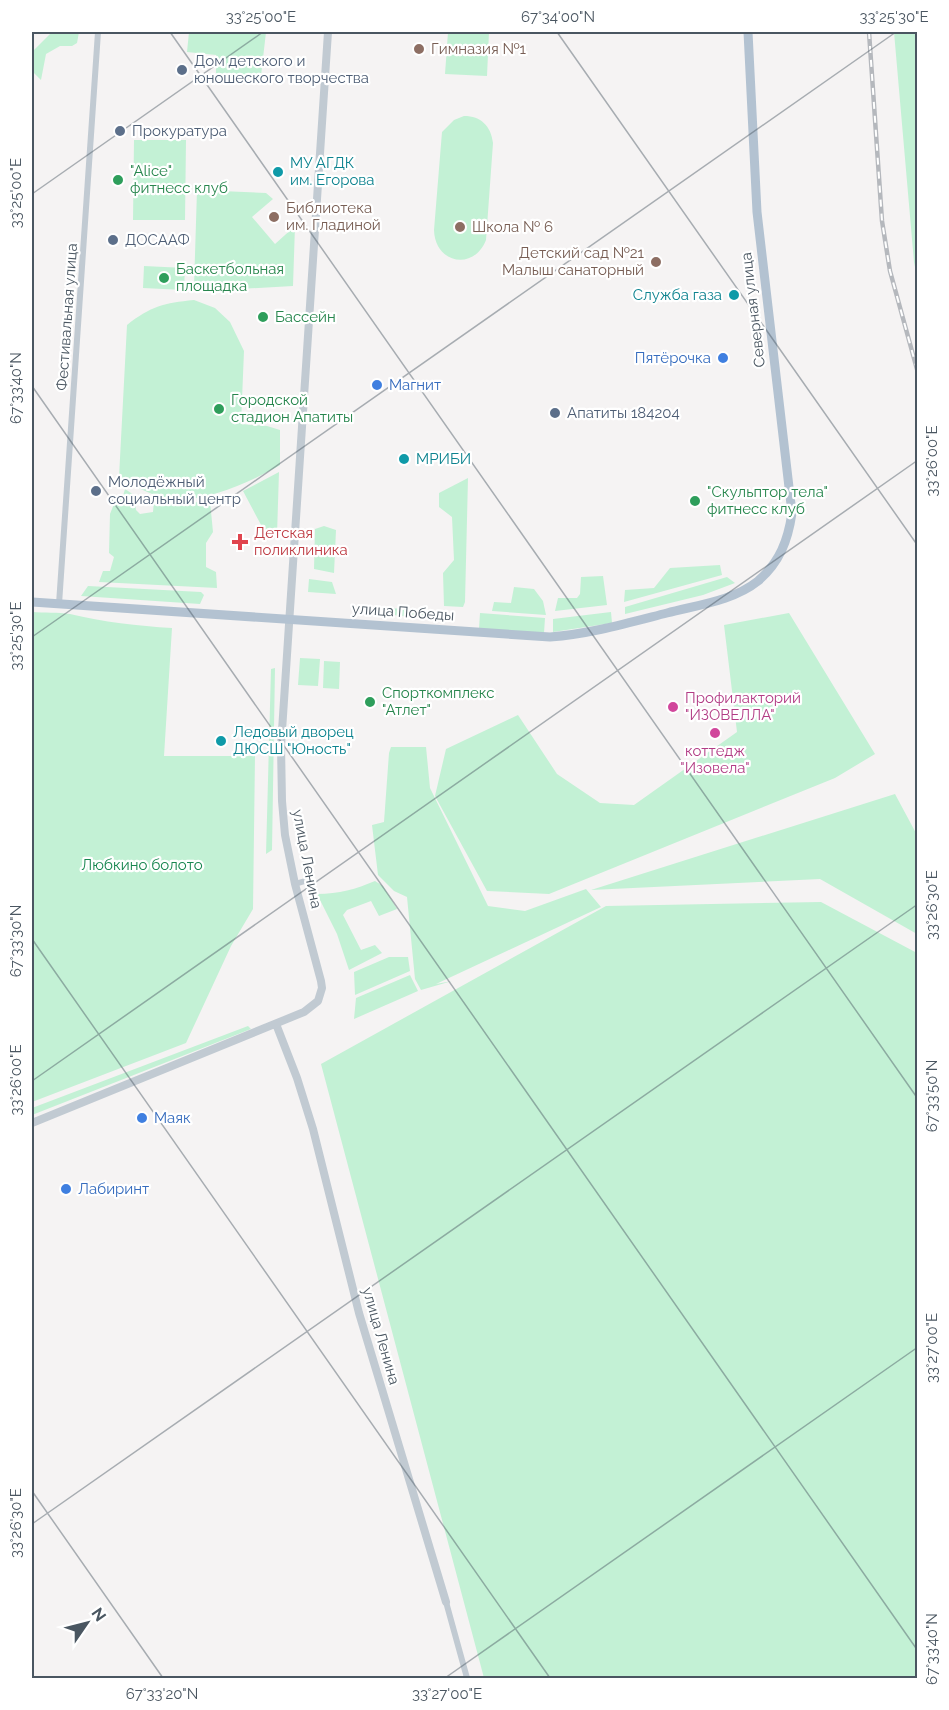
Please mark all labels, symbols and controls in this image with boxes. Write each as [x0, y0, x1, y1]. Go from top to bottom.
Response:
text: 33°25'00"E [226, 8, 296, 26]
text: 67°34'00"N [521, 8, 595, 26]
text: 33°25'30"E [859, 8, 929, 26]
place label: Гимназия №1 [431, 40, 527, 58]
marker: Гимназия №1 [412, 42, 426, 56]
place label: Дом детского и юношеского творчества [194, 52, 369, 87]
marker: Дом детского и юношеского творчества [175, 63, 189, 77]
place label: Прокуратура [132, 122, 227, 140]
marker: Прокуратура [113, 124, 127, 138]
place label: МУ АГДК им. Егорова [290, 154, 375, 189]
text: 33°25'00"E [7, 158, 25, 228]
place label: "Alice" фитнесс клуб [130, 162, 228, 197]
marker: МУ АГДК им. Егорова [271, 165, 285, 179]
marker: "Alice" фитнесс клуб [111, 173, 125, 187]
place label: Библиотека им. Гладиной [286, 199, 381, 234]
marker: Библиотека им. Гладиной [267, 210, 281, 224]
place label: Школа № 6 [472, 218, 553, 236]
marker: Школа № 6 [453, 220, 467, 234]
place label: ДОСААФ [125, 231, 190, 249]
marker: ДОСААФ [106, 233, 120, 247]
street label: Фестивальная улица [53, 243, 81, 391]
place label: Детский сад №21 Малыш санаторный [502, 244, 645, 279]
street label: Северная улица [737, 251, 769, 369]
marker: Детский сад №21 Малыш санаторный [649, 255, 663, 269]
place label: Баскетбольная площадка [176, 260, 284, 295]
marker: Баскетбольная площадка [157, 271, 171, 285]
place label: Служба газа [633, 286, 722, 304]
marker: Служба газа [727, 288, 741, 302]
place label: Бассейн [275, 308, 336, 326]
marker: Бассейн [256, 310, 270, 324]
place label: Пятёрочка [635, 349, 711, 367]
marker: Пятёрочка [716, 351, 730, 365]
text: 67°33'40"N [7, 352, 25, 424]
place label: Магнит [389, 376, 441, 394]
marker: Магнит [370, 378, 384, 392]
place label: Городской стадион Апатиты [231, 391, 353, 426]
marker: Городской стадион Апатиты [212, 402, 226, 416]
place label: Апатиты 184204 [567, 404, 680, 422]
marker: Апатиты 184204 [548, 406, 562, 420]
text: 33°26'00"E [923, 425, 941, 497]
place label: МРИБИ [416, 450, 471, 468]
marker: МРИБИ [397, 452, 411, 466]
place label: Молодёжный социальный центр [108, 473, 241, 508]
place label: "Скульптор тела" фитнесс клуб [707, 483, 828, 518]
marker: Молодёжный социальный центр [89, 484, 103, 498]
marker: "Скульптор тела" фитнесс клуб [688, 494, 702, 508]
place label: Детская поликлиника [254, 524, 348, 559]
marker: Детская поликлиника [231, 533, 249, 551]
street label: улица Победы [351, 599, 455, 625]
text: 33°25'30"E [7, 601, 25, 671]
place label: Спорткомплекс "Атлет" [382, 684, 494, 719]
place label: Профилакторий "ИЗОВЕЛЛА" [685, 689, 801, 724]
marker: Спорткомплекс "Атлет" [363, 695, 377, 709]
marker: Профилакторий "ИЗОВЕЛЛА" [666, 700, 680, 714]
place label: Ледовый дворец ДЮСШ "Юность" [233, 723, 354, 758]
marker: коттедж "Изовела" [708, 726, 722, 740]
marker: Ледовый дворец ДЮСШ "Юность" [214, 734, 228, 748]
place label: коттедж "Изовела" [680, 742, 750, 777]
street label: улица Ленина [289, 808, 325, 910]
park label: Любкино болото [81, 856, 203, 874]
text: 33°26'30"E [923, 870, 941, 940]
text: 67°33'30"N [7, 905, 25, 977]
text: 33°26'00"E [7, 1044, 25, 1116]
text: 67°33'50"N [923, 1060, 941, 1132]
place label: Маяк [154, 1109, 191, 1127]
marker: Маяк [135, 1111, 149, 1125]
place label: Лабиринт [78, 1180, 149, 1198]
marker: Лабиринт [59, 1182, 73, 1196]
street label: улица Ленина [358, 1285, 404, 1387]
text: 33°27'00"E [923, 1313, 941, 1383]
text: 33°26'30"E [7, 1488, 25, 1558]
north arrow [57, 1593, 117, 1653]
text: N [88, 1604, 110, 1625]
text: 67°33'40"N [923, 1613, 941, 1685]
text: 67°33'20"N [126, 1685, 198, 1703]
text: 33°27'00"E [412, 1685, 482, 1703]

